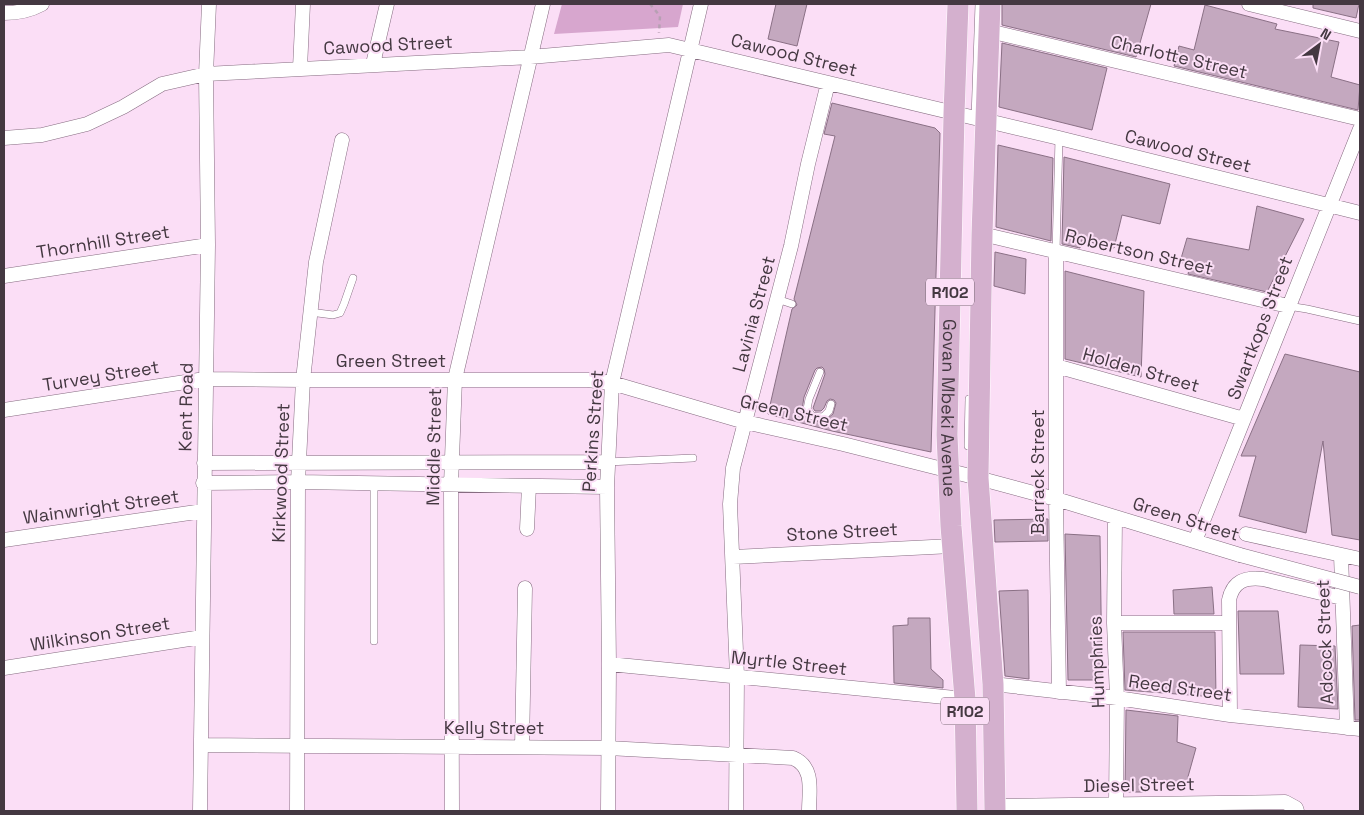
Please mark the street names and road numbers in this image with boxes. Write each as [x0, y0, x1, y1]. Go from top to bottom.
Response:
street label: Cawood Street [729, 28, 860, 81]
street label: Cawood Street [323, 30, 453, 59]
street label: Charlotte Street [1109, 30, 1250, 83]
street label: Cawood Street [1123, 124, 1254, 177]
street label: Thornhill Street [35, 220, 171, 263]
street label: Robertson Street [1063, 223, 1215, 280]
street label: Lavinia Street [727, 253, 780, 374]
street label: Swartkops Street [1222, 253, 1297, 403]
road number: R102 [926, 278, 974, 306]
street label: Govan Mbeki Avenue [936, 319, 962, 497]
street label: Holden Street [1080, 342, 1202, 397]
street label: Green Street [336, 349, 446, 372]
street label: Turvey Street [41, 355, 161, 396]
street label: Kent Road [173, 362, 198, 452]
street label: Perkins Street [577, 369, 608, 493]
street label: Middle Street [421, 388, 446, 506]
street label: Green Street [738, 389, 850, 436]
street label: Kirkwood Street [267, 403, 294, 543]
street label: Barrack Street [1026, 409, 1049, 535]
street label: Wainwright Street [22, 484, 180, 529]
street label: Green Street [1130, 491, 1242, 546]
street label: Stone Street [786, 517, 898, 546]
street label: Adcock Street [1311, 579, 1338, 705]
street label: Wilkinson Street [28, 611, 171, 656]
street label: Humphries [1083, 616, 1110, 709]
street label: Myrtle Street [730, 645, 848, 680]
street label: Reed Street [1127, 669, 1233, 706]
road number: R102 [941, 698, 989, 724]
street label: Kelly Street [444, 716, 544, 739]
street label: Diesel Street [1083, 772, 1195, 797]

